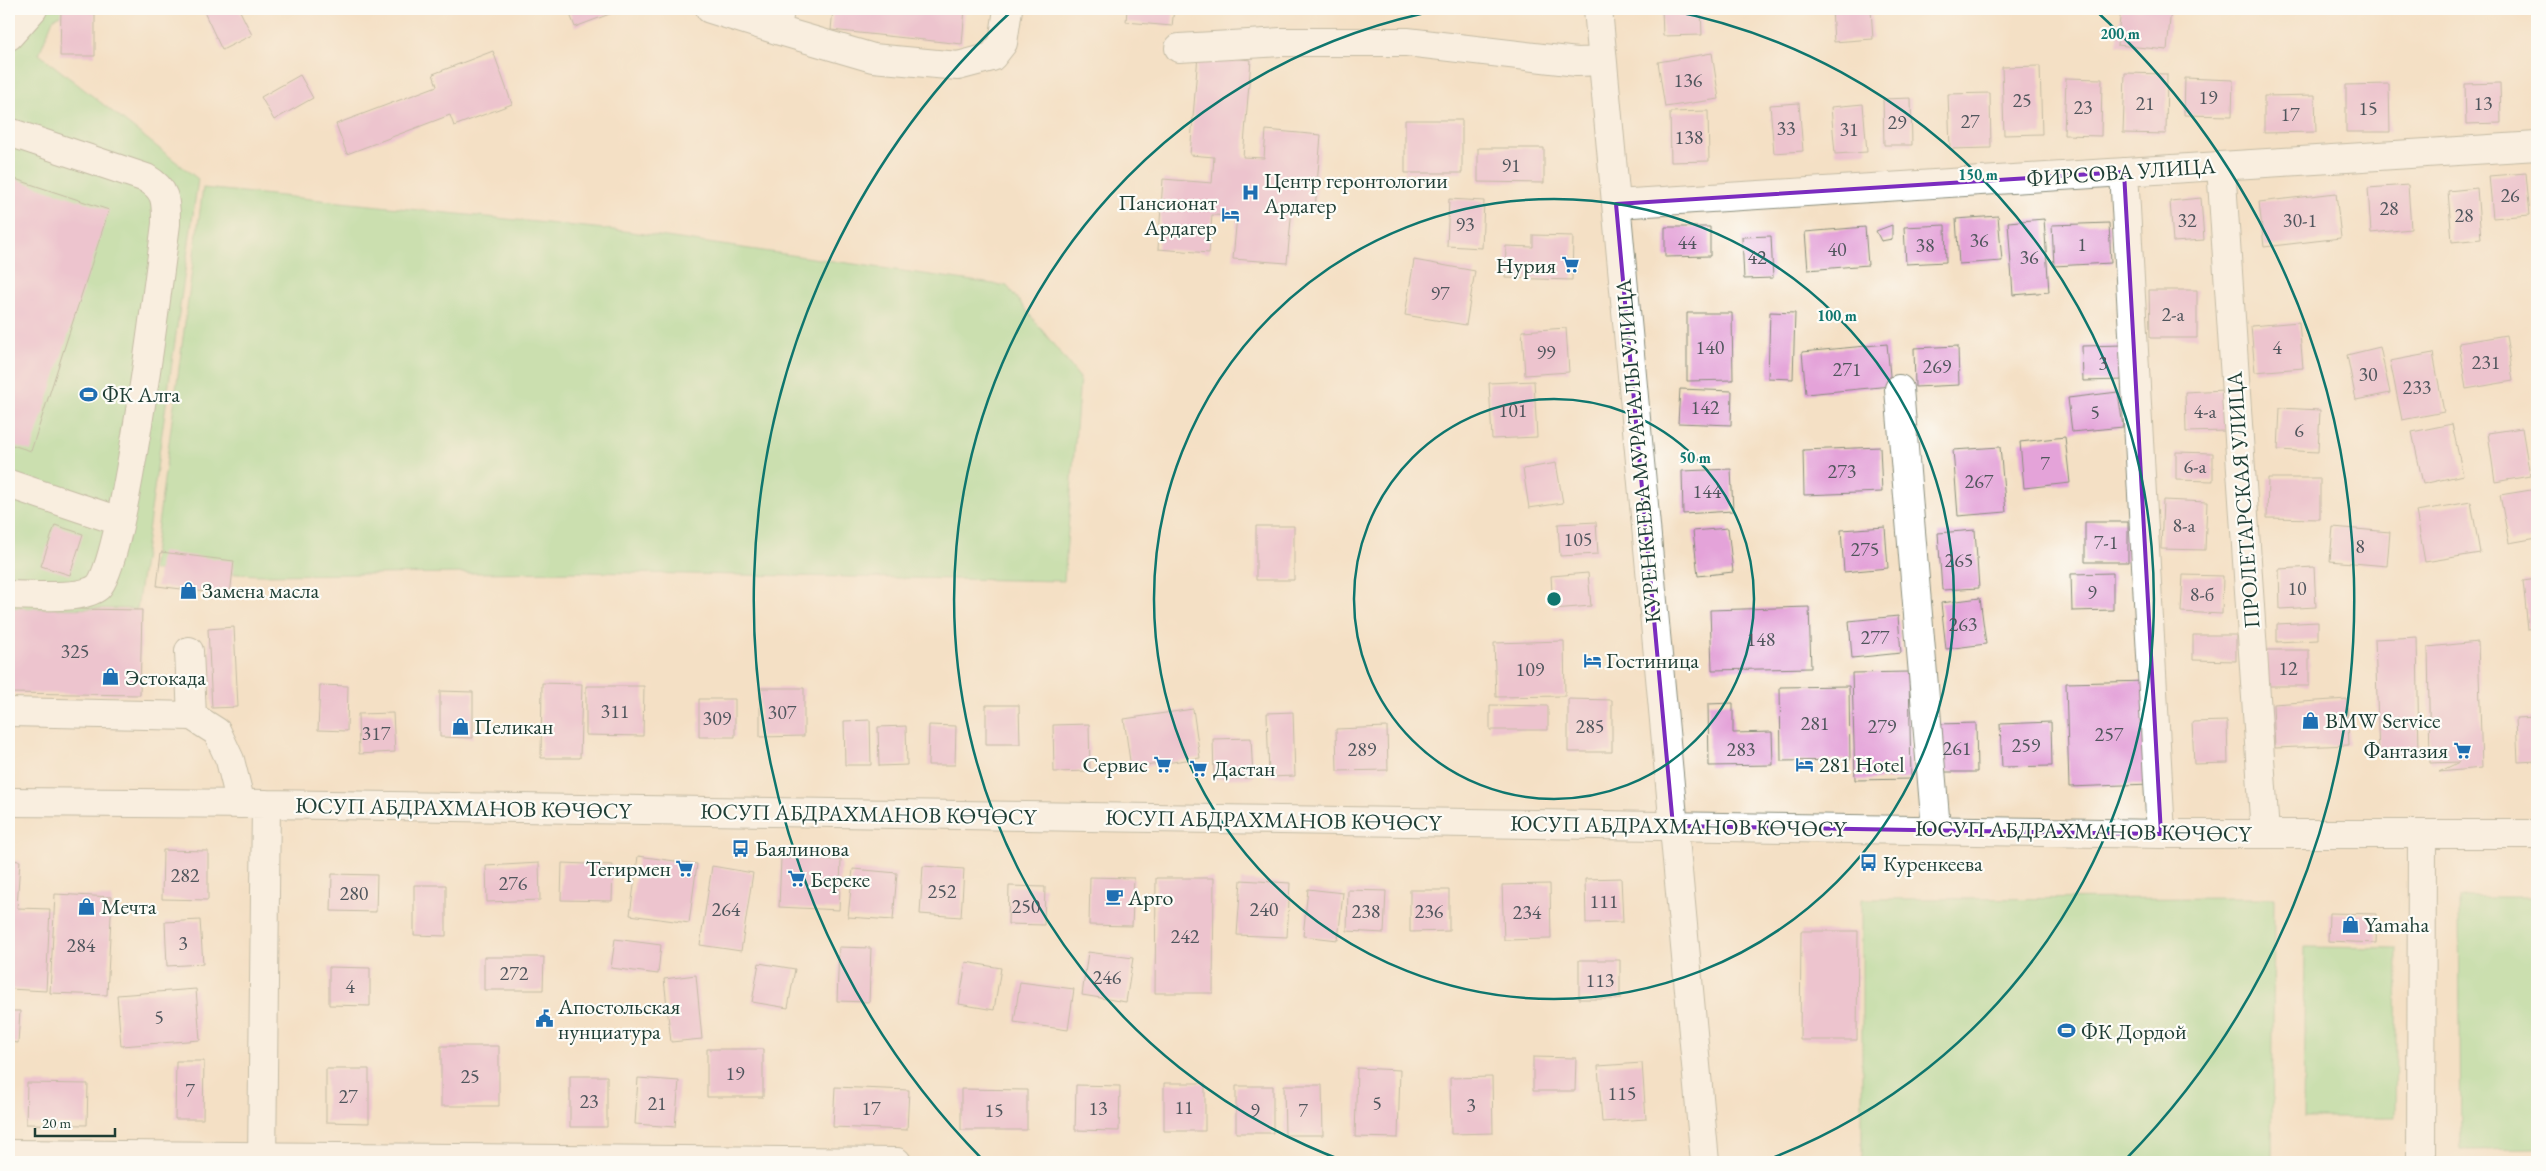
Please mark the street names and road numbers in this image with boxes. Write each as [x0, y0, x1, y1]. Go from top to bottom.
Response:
street label: ФИРСОВА УЛИЦА [2025, 151, 2217, 193]
street label: КУРЕНКЕЕВА МУРАТАЛЫ УЛИЦА [1608, 277, 1667, 624]
street label: ПРОЛЕТАРСКАЯ УЛИЦА [2219, 370, 2266, 629]
street label: ЮСУП АБДРАХМАНОВ КӨЧӨСҮ [295, 791, 633, 825]
street label: ЮСУП АБДРАХМАНОВ КӨЧӨСҮ [700, 797, 1038, 831]
street label: ЮСУП АБДРАХМАНОВ КӨЧӨСҮ [1105, 803, 1443, 837]
street label: ЮСУП АБДРАХМАНОВ КӨЧӨСҮ [1510, 809, 1848, 843]
street label: ЮСУП АБДРАХМАНОВ КӨЧӨСҮ [1915, 814, 2253, 848]

